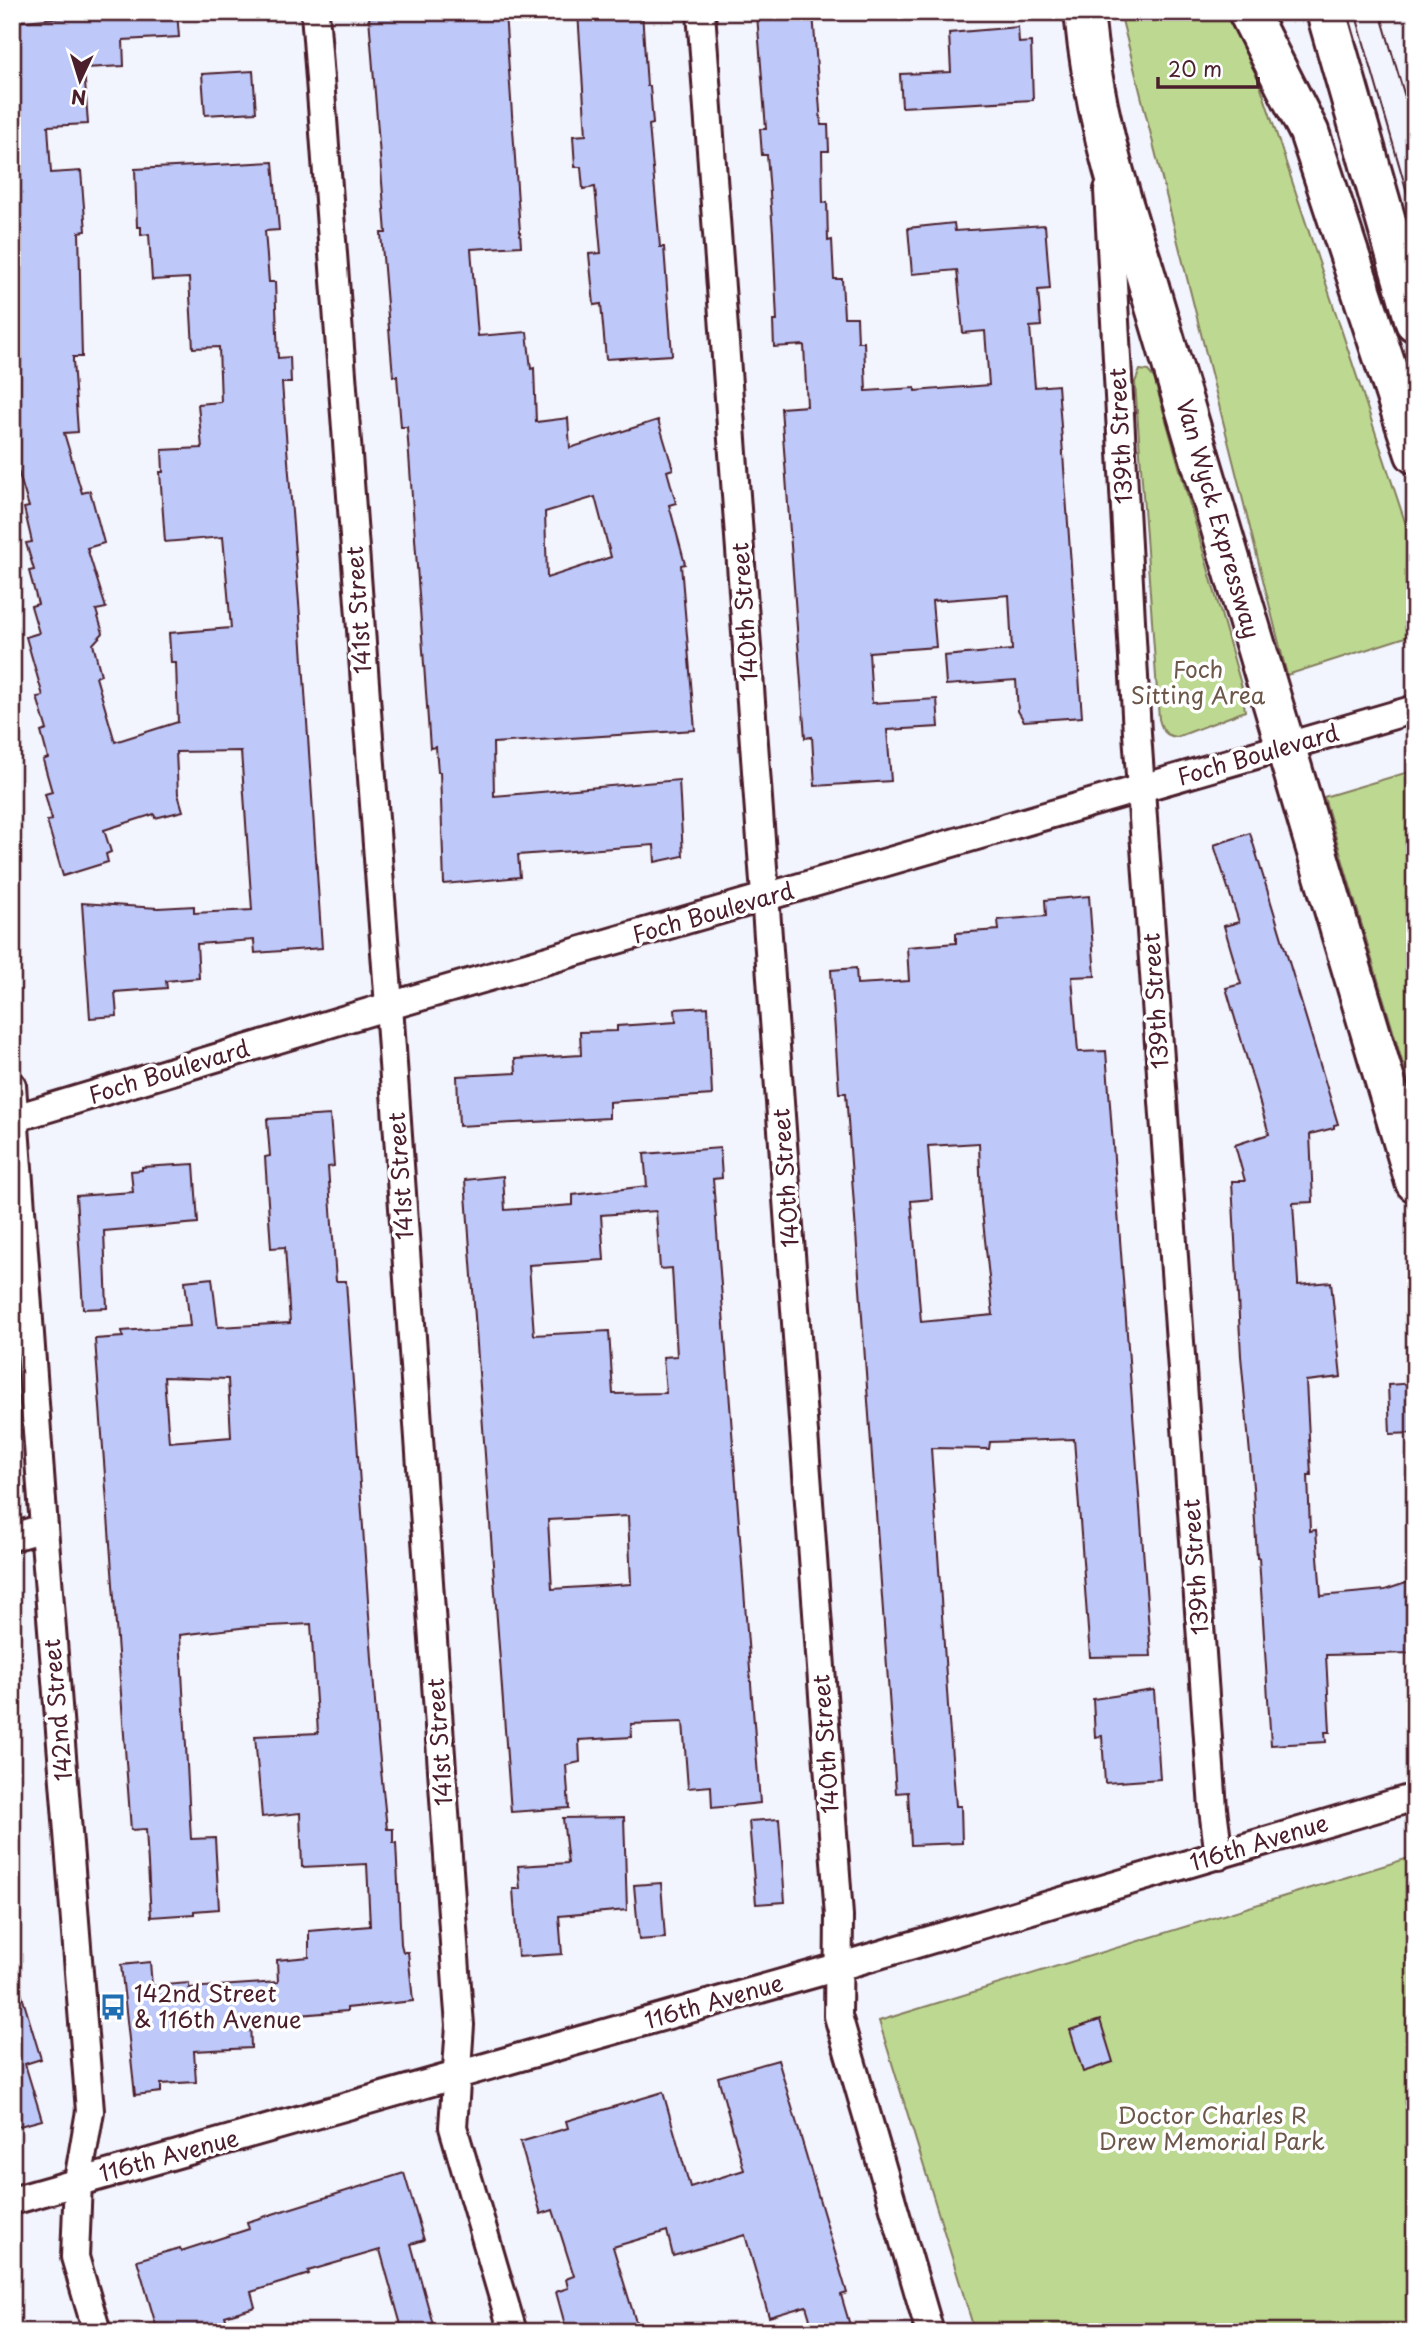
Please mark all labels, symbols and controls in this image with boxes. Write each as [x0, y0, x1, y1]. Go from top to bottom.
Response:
north arrow [46, 46, 116, 116]
scale bar [1158, 46, 1257, 90]
text: 20 m [1168, 52, 1222, 84]
text: N [70, 83, 87, 112]
street label: 139th Street [1098, 367, 1141, 505]
street label: Van Wyck Expressway [1169, 395, 1270, 642]
street label: 140th Street [721, 541, 766, 683]
street label: 141st Street [336, 545, 379, 675]
park label: Foch Sitting Area [1131, 651, 1266, 712]
street label: Foch Boulevard [1173, 714, 1342, 793]
street label: Foch Boulevard [628, 872, 797, 951]
street label: 139th Street [1132, 932, 1177, 1070]
street label: Foch Boulevard [84, 1030, 253, 1112]
street label: 140th Street [762, 1107, 807, 1249]
street label: 141st Street [378, 1111, 421, 1241]
street label: 139th Street [1172, 1498, 1217, 1636]
street label: 142nd Street [33, 1638, 80, 1783]
street label: 140th Street [802, 1673, 847, 1815]
street label: 141st Street [417, 1677, 460, 1807]
street label: 116th Avenue [1185, 1804, 1332, 1879]
street label: 116th Avenue [640, 1964, 787, 2037]
place label: 142nd Street & 116th Avenue [134, 1975, 302, 2036]
bus stop icon: 142nd Street & 116th Avenue [98, 1992, 128, 2022]
park label: Doctor Charles R Drew Memorial Park [1099, 2097, 1325, 2158]
street label: 116th Avenue [95, 2119, 242, 2190]

